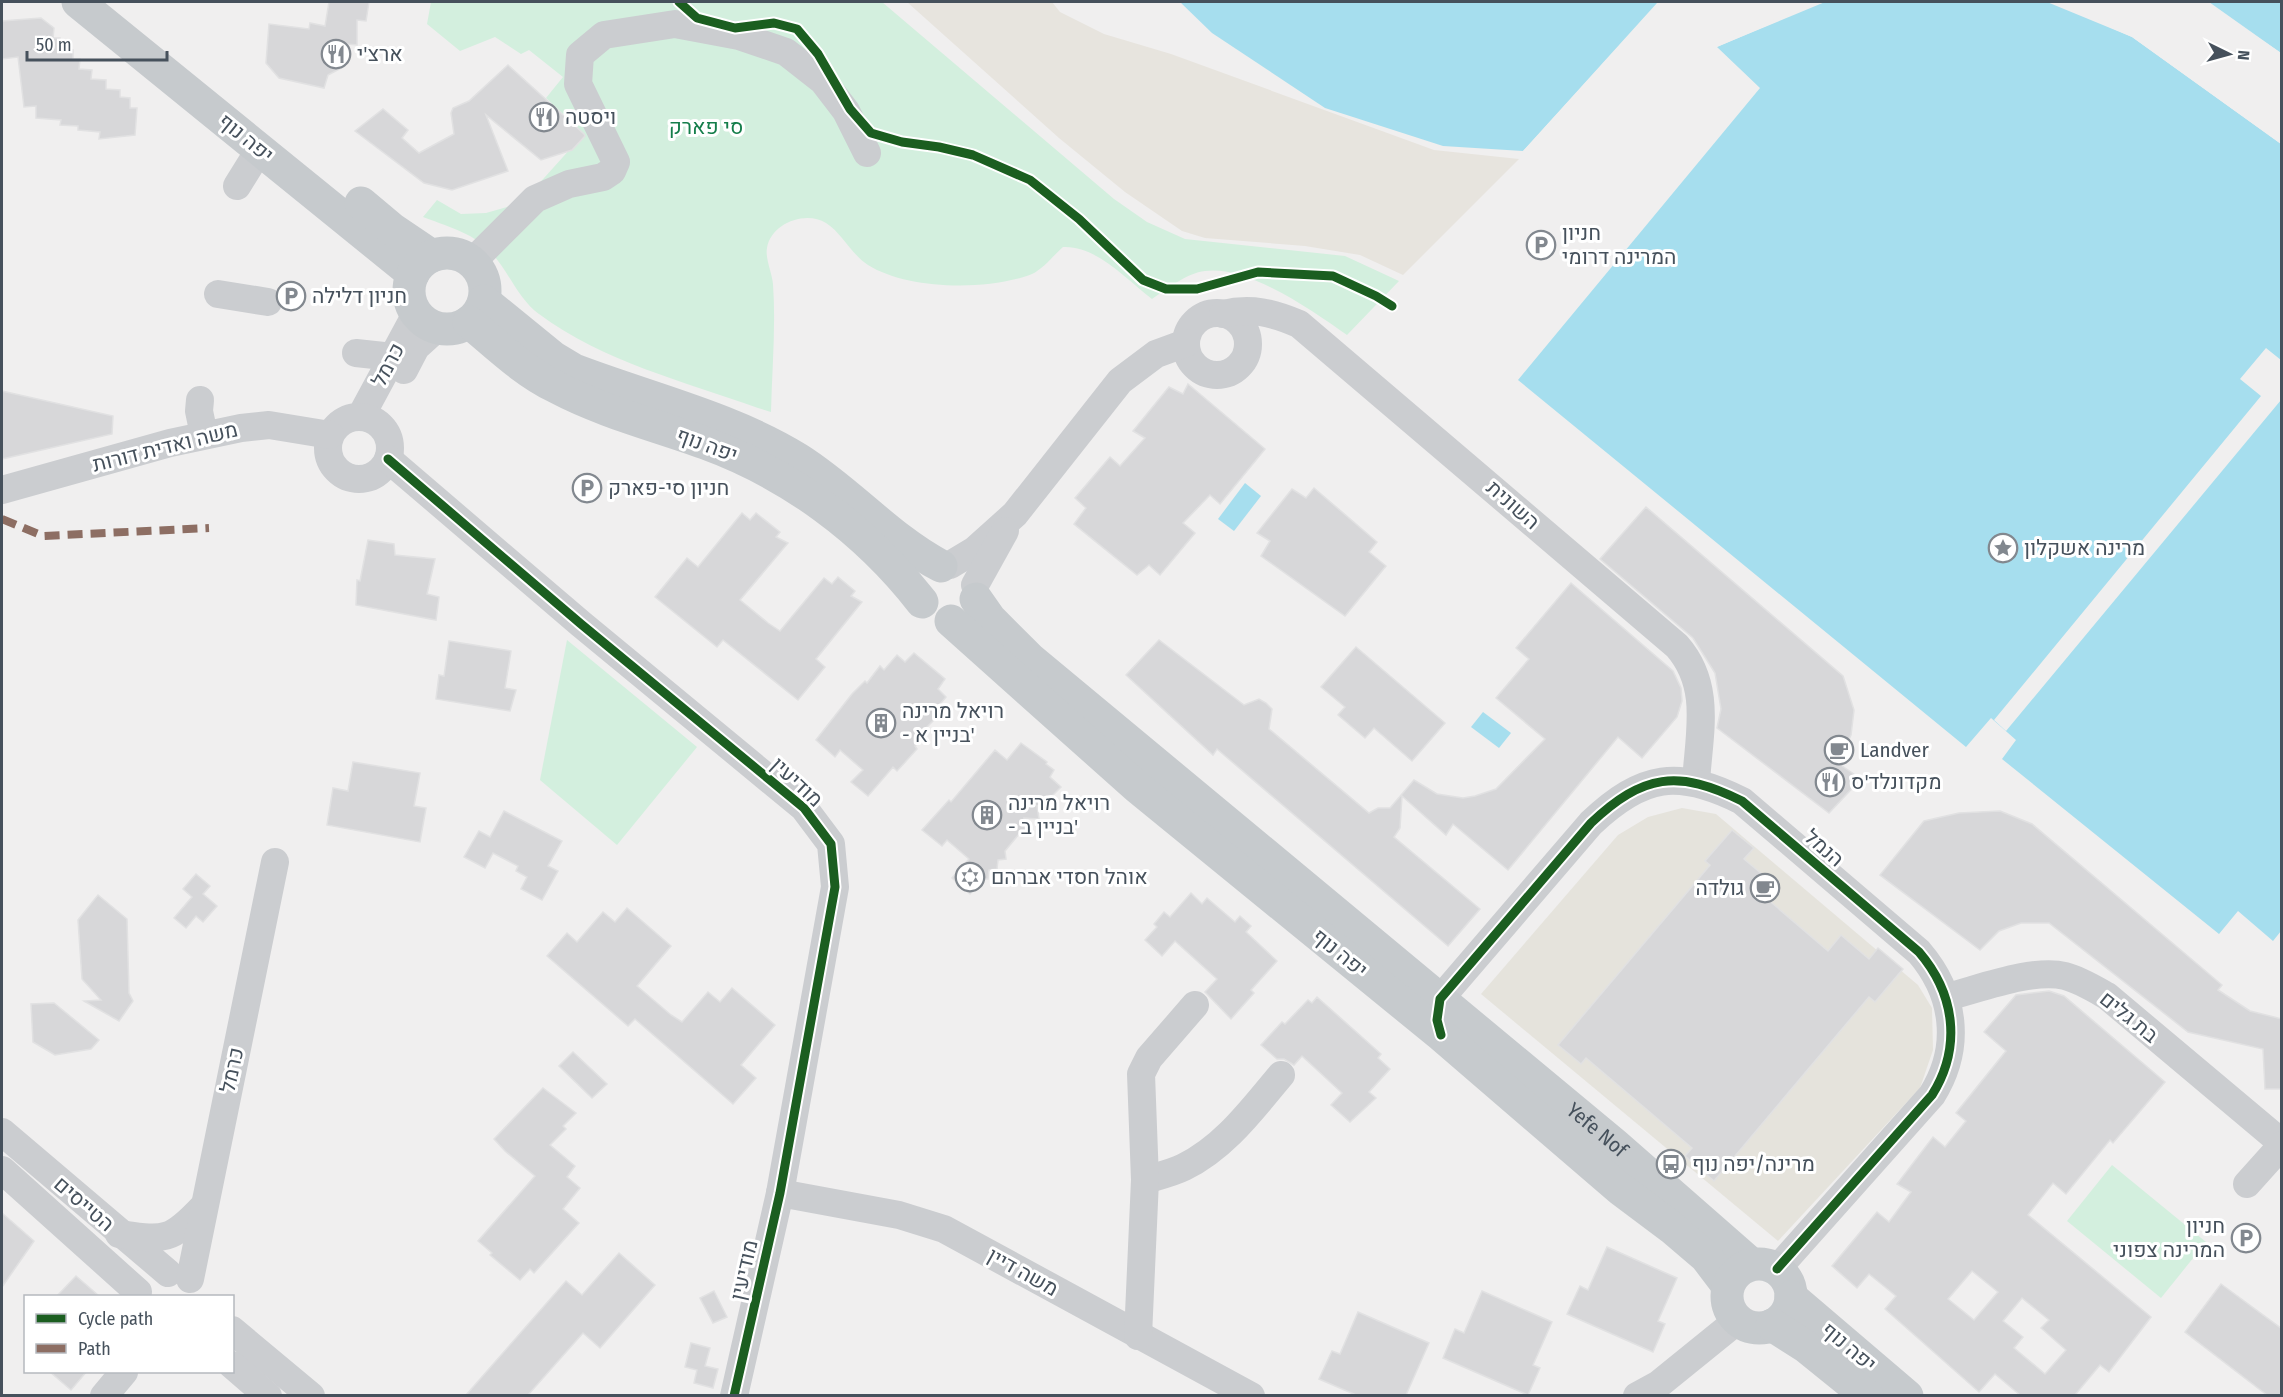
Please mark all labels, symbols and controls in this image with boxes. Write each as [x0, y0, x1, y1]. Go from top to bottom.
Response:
scale bar [27, 24, 166, 62]
north arrow [2199, 24, 2259, 84]
text: 50 m [36, 34, 72, 56]
restaurant icon: ארצ'י [320, 38, 352, 70]
place label: ארצ'י [357, 41, 403, 67]
text: N [2234, 50, 2253, 61]
restaurant icon: ויסטה [528, 101, 560, 133]
place label: ויסטה [565, 104, 616, 130]
street label: יפה נוף [213, 108, 279, 168]
park label: סי פארק [669, 114, 743, 140]
place label: חניון המרינה דרומי [1562, 220, 1676, 270]
parking icon: חניון המרינה דרומי [1525, 229, 1557, 261]
parking icon: חניון דלילה [275, 280, 307, 312]
place label: חניון דלילה [312, 283, 407, 309]
street label: כרמל [366, 339, 410, 391]
street label: משה ואדית דורות [90, 416, 240, 478]
street label: יפה נוף [673, 422, 741, 468]
parking icon: חניון סי-פארק [571, 472, 603, 504]
place label: חניון סי-פארק [608, 475, 729, 501]
street label: השונית [1481, 475, 1545, 535]
place icon: מרינה אשקלון [1987, 532, 2019, 564]
place label: מרינה אשקלון [2024, 535, 2145, 561]
place label: רויאל מרינה - בניין א' [902, 698, 1004, 748]
building icon: רויאל מרינה - בניין א' [865, 707, 897, 739]
cafe icon: Landver [1823, 734, 1855, 766]
place label: Landver [1860, 737, 1929, 763]
street label: מודיעין [766, 752, 828, 812]
restaurant icon: מקדונלד'ס [1814, 766, 1846, 798]
place label: מקדונלד'ס [1851, 769, 1941, 795]
place label: רויאל מרינה - בניין ב' [1008, 790, 1110, 840]
building icon: רויאל מרינה - בניין ב' [971, 799, 1003, 831]
street label: הנמל [1799, 824, 1849, 872]
synagogue icon: אוהל חסדי אברהם [954, 861, 986, 893]
place label: אוהל חסדי אברהם [991, 864, 1148, 890]
cafe icon: גולדה [1749, 872, 1781, 904]
place label: גולדה [1696, 875, 1744, 901]
street label: יפה נוף [1307, 923, 1373, 983]
street label: בת גלים [2095, 986, 2163, 1048]
street label: כרמל [215, 1045, 249, 1095]
street label: Yefe Nof [1561, 1097, 1634, 1164]
bus stop icon: מרינה/יפה נוף [1655, 1148, 1687, 1180]
place label: מרינה/יפה נוף [1692, 1151, 1815, 1177]
street label: הטייסים [49, 1171, 119, 1237]
place label: חניון המרינה צפוני [2113, 1213, 2225, 1263]
parking icon: חניון המרינה צפוני [2230, 1222, 2262, 1254]
street label: מודיעין [724, 1237, 764, 1303]
street label: משה דיין [983, 1242, 1063, 1302]
legend [24, 1295, 234, 1373]
text: Cycle path [78, 1308, 153, 1330]
street label: יפה נוף [1816, 1317, 1882, 1377]
text: Path [78, 1338, 111, 1360]

